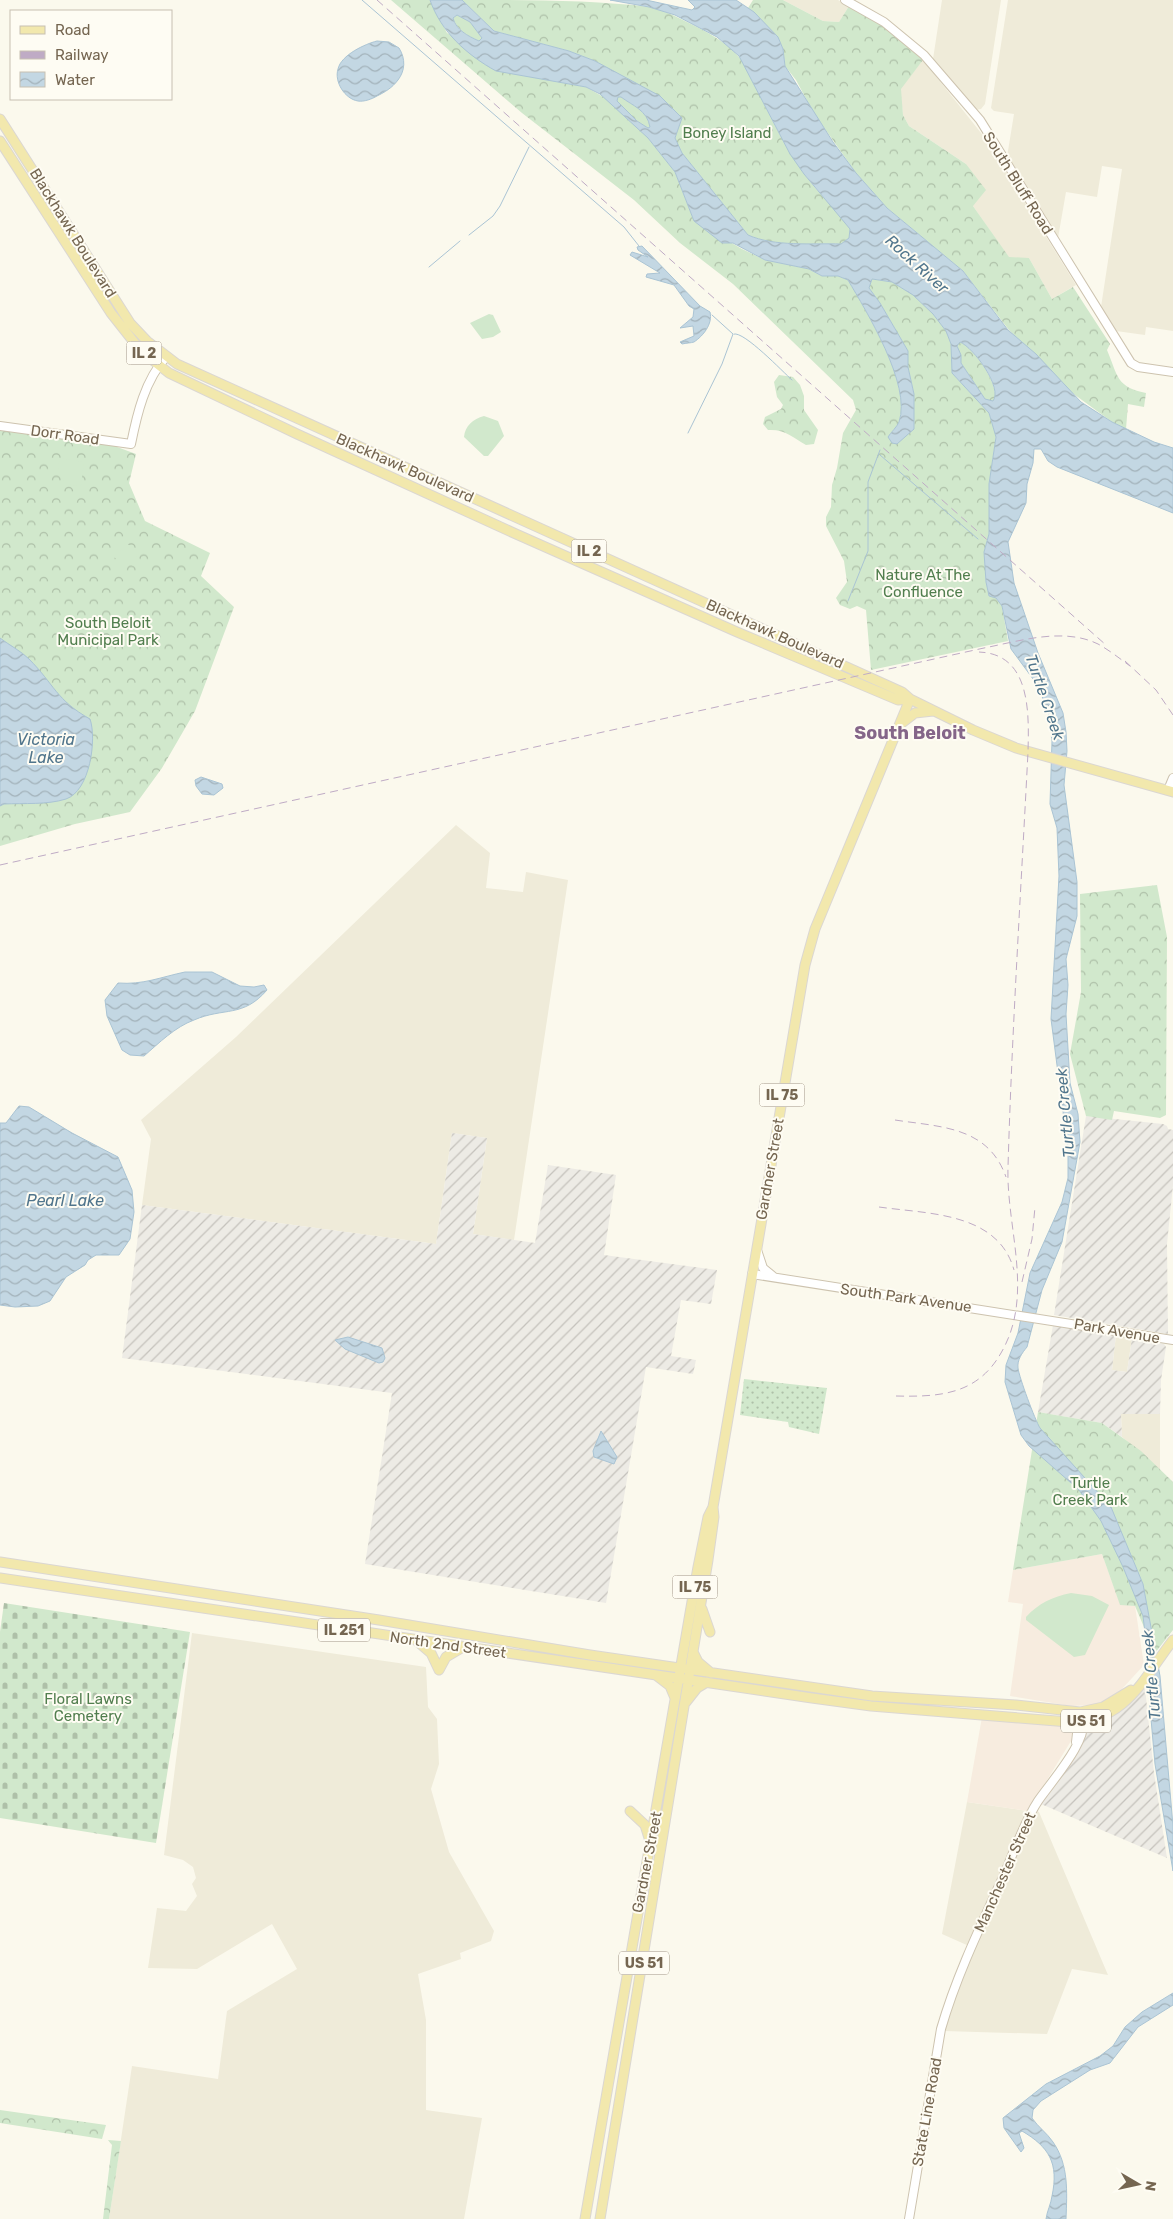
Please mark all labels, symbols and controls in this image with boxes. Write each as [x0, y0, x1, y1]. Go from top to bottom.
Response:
legend [10, 10, 172, 100]
text: Road [55, 21, 91, 39]
text: Railway [55, 46, 109, 64]
text: Water [55, 71, 95, 89]
park label: Boney Island [682, 124, 772, 142]
street label: South Bluff Road [979, 128, 1057, 238]
street label: Blackhawk Boulevard [26, 165, 120, 301]
water label: Rock River [882, 231, 953, 298]
road number: IL 2 [126, 342, 162, 364]
street label: Dorr Road [29, 421, 101, 449]
street label: Blackhawk Boulevard [333, 430, 477, 506]
road number: IL 2 [572, 540, 606, 562]
park label: Nature At The Confluence [875, 566, 971, 601]
street label: Blackhawk Boulevard [703, 596, 847, 672]
park label: South Beloit Municipal Park [57, 614, 159, 649]
water label: Turtle Creek [1021, 652, 1069, 743]
district label: South Beloit [854, 722, 966, 744]
water label: Victoria Lake [17, 730, 75, 767]
water label: Turtle Creek [1052, 1067, 1078, 1159]
road number: IL 75 [760, 1084, 804, 1106]
street label: Gardner Street [752, 1117, 788, 1221]
water label: Pearl Lake [26, 1191, 104, 1210]
street label: South Park Avenue [839, 1280, 973, 1316]
street label: Park Avenue [1073, 1315, 1161, 1347]
park label: Turtle Creek Park [1053, 1474, 1128, 1509]
road number: IL 75 [672, 1575, 718, 1598]
road number: IL 251 [318, 1618, 370, 1642]
street label: North 2nd Street [389, 1628, 507, 1662]
water label: Turtle Creek [1138, 1629, 1164, 1721]
park label: Floral Lawns Cemetery [44, 1690, 132, 1725]
road number: US 51 [1061, 1710, 1111, 1732]
street label: Manchester Street [970, 1809, 1040, 1935]
street label: Gardner Street [628, 1810, 666, 1914]
road number: US 51 [619, 1952, 669, 1975]
street label: State Line Road [909, 2056, 945, 2168]
north arrow [1113, 2159, 1163, 2209]
text: N [1141, 2180, 1160, 2192]

